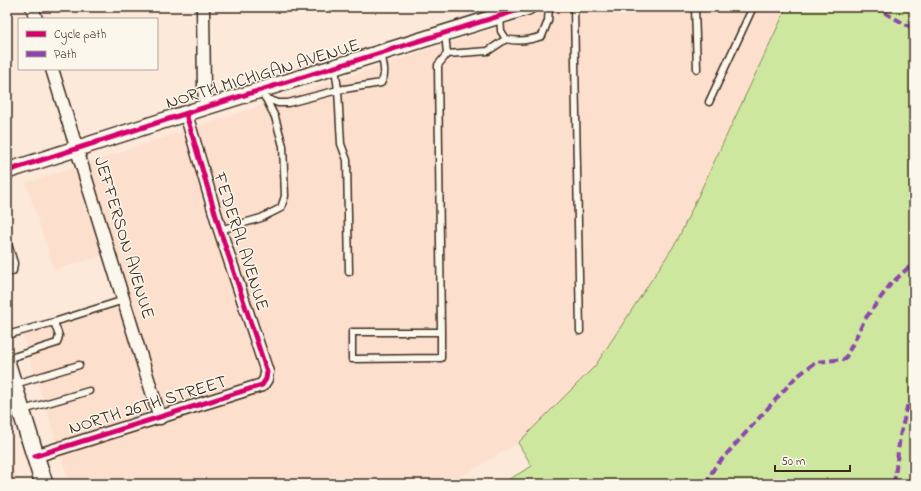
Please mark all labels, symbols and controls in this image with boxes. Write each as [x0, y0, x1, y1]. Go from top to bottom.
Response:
legend [18, 18, 158, 70]
text: Cycle path [54, 26, 106, 45]
street label: NORTH MICHIGAN AVENUE [163, 33, 363, 117]
text: Path [54, 46, 77, 64]
street label: JEFFERSON AVENUE [86, 153, 160, 323]
street label: FEDERAL AVENUE [205, 169, 275, 314]
street label: NORTH 26TH STREET [66, 370, 230, 442]
scale bar [775, 447, 850, 473]
text: 50 m [781, 453, 805, 471]

